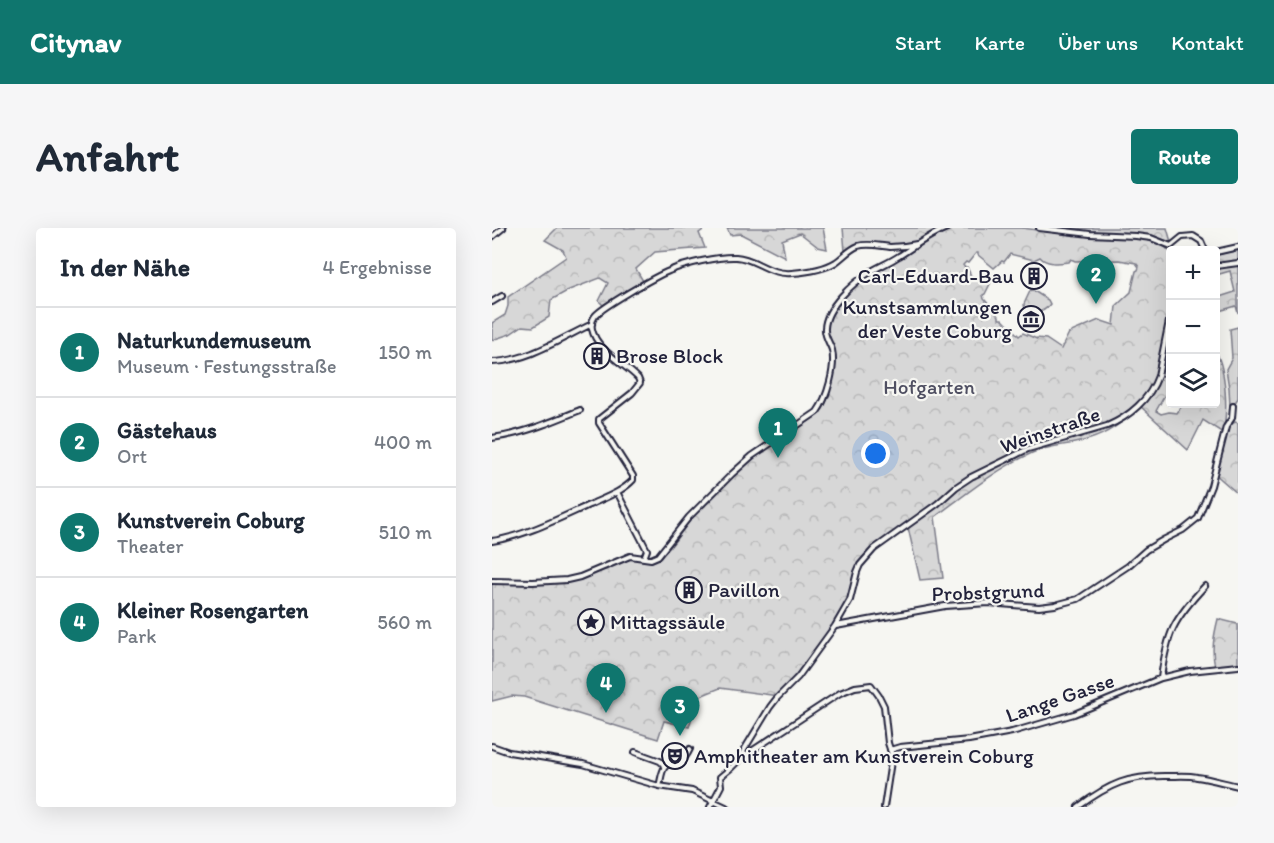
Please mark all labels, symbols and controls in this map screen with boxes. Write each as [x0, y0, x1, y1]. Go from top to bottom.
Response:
text: Citynav [30, 25, 121, 59]
text: Start [895, 30, 941, 55]
text: Karte [974, 30, 1025, 55]
text: Über uns [1058, 30, 1138, 55]
text: Kontakt [1171, 30, 1244, 55]
button: Route [1131, 129, 1238, 184]
text: Anfahrt [36, 131, 179, 182]
map controls [1166, 246, 1220, 408]
button: + [1166, 246, 1220, 300]
text: In der Nähe [60, 251, 190, 283]
pin: 2 [1076, 254, 1116, 304]
text: 4 Ergebnisse [322, 255, 432, 279]
building icon: Carl-Eduard-Bau [1019, 261, 1049, 291]
place label: Carl-Eduard-Bau [858, 263, 1014, 288]
place label: Kunstsammlungen der Veste Coburg [842, 294, 1012, 343]
button: − [1166, 300, 1220, 354]
museum icon: Kunstsammlungen der Veste Coburg [1016, 304, 1046, 334]
text: Naturkundemuseum [117, 327, 311, 354]
text: 1 [75, 340, 84, 364]
text: 150 m [379, 340, 432, 364]
building icon: Brose Block [582, 341, 612, 371]
place label: Brose Block [616, 343, 723, 368]
text: Museum · Festungsstraße [117, 354, 336, 378]
button: layers [1166, 354, 1220, 408]
park label: Hofgarten [883, 374, 975, 399]
street label: Weinstraße [997, 401, 1103, 458]
pin: 1 [758, 408, 798, 458]
text: Gästehaus [117, 417, 217, 444]
text: 2 [74, 430, 85, 454]
text: 400 m [374, 430, 432, 454]
your location [861, 439, 890, 468]
text: Ort [117, 444, 147, 468]
text: Kunstverein Coburg [117, 507, 305, 534]
text: 3 [74, 520, 85, 544]
text: 510 m [379, 520, 432, 544]
text: Theater [117, 534, 183, 558]
building icon: Pavillon [674, 575, 704, 605]
place label: Pavillon [708, 577, 780, 602]
street label: Probstgrund [931, 577, 1045, 606]
text: Kleiner Rosengarten [117, 597, 308, 624]
place icon: Mittagssäule [576, 607, 606, 637]
place label: Mittagssäule [610, 609, 725, 634]
text: 4 [73, 610, 86, 634]
text: 560 m [377, 610, 432, 634]
text: Park [117, 624, 156, 648]
pin: 4 [586, 664, 626, 713]
street label: Lange Gasse [1002, 667, 1117, 728]
pin: 3 [660, 686, 699, 736]
theatre icon: Amphitheater am Kunstverein Coburg [660, 741, 690, 771]
place label: Amphitheater am Kunstverein Coburg [694, 743, 1034, 768]

